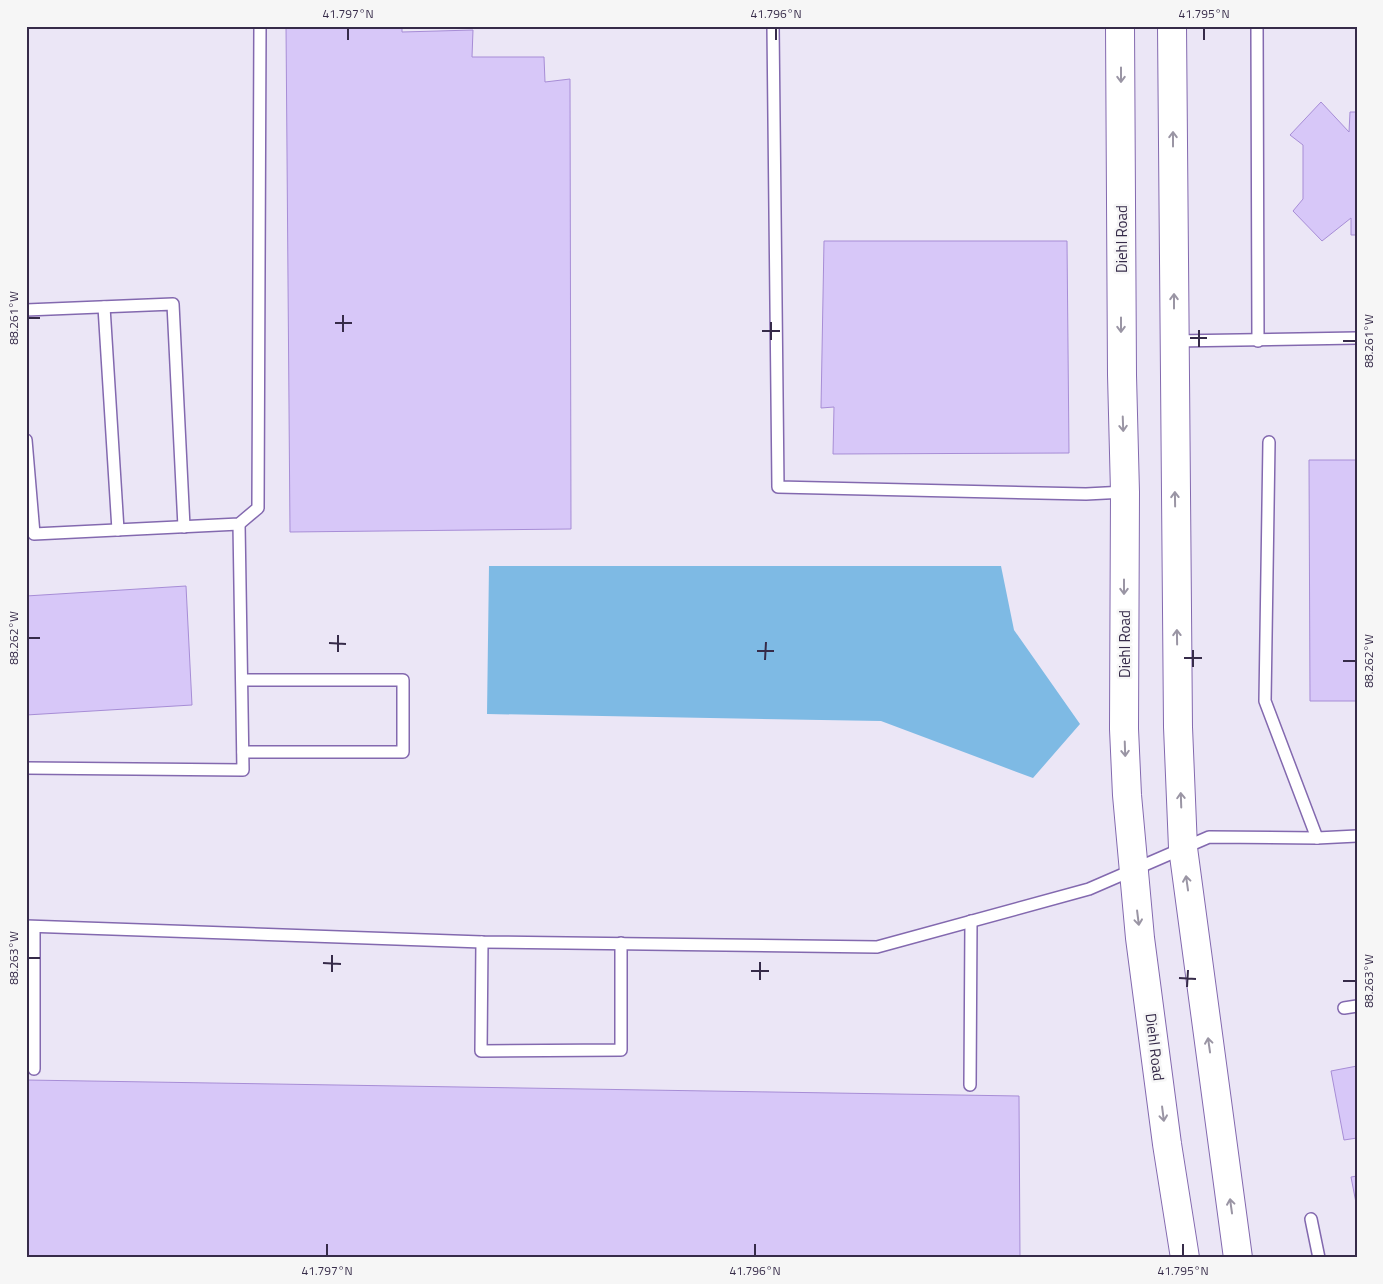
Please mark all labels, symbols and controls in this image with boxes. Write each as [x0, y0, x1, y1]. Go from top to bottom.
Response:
text: 41.797°N [322, 4, 374, 23]
text: 41.796°N [750, 4, 802, 23]
text: 41.795°N [1178, 4, 1230, 23]
one-way arrow [1116, 66, 1126, 83]
one-way arrow [1168, 131, 1178, 148]
street label: Diehl Road [1110, 205, 1133, 273]
text: 88.261°W [4, 291, 23, 345]
one-way arrow [1169, 294, 1179, 310]
text: 88.261°W [1359, 314, 1378, 368]
one-way arrow [1116, 316, 1126, 333]
one-way arrow [1118, 416, 1128, 432]
one-way arrow [1170, 491, 1180, 508]
one-way arrow [1119, 578, 1129, 594]
street label: Diehl Road [1113, 610, 1136, 678]
text: 88.262°W [4, 611, 23, 665]
one-way arrow [1172, 629, 1182, 646]
text: 88.262°W [1359, 634, 1378, 688]
one-way arrow [1120, 740, 1130, 757]
one-way arrow [1176, 792, 1185, 808]
one-way arrow [1182, 876, 1192, 892]
one-way arrow [1133, 910, 1143, 926]
text: 88.263°W [4, 931, 23, 985]
text: 88.263°W [1359, 954, 1378, 1008]
street label: Diehl Road [1139, 1012, 1171, 1082]
one-way arrow [1204, 1037, 1214, 1053]
one-way arrow [1158, 1106, 1168, 1122]
one-way arrow [1225, 1198, 1235, 1214]
text: 41.797°N [301, 1261, 353, 1280]
text: 41.796°N [729, 1261, 781, 1280]
text: 41.795°N [1157, 1261, 1209, 1280]

